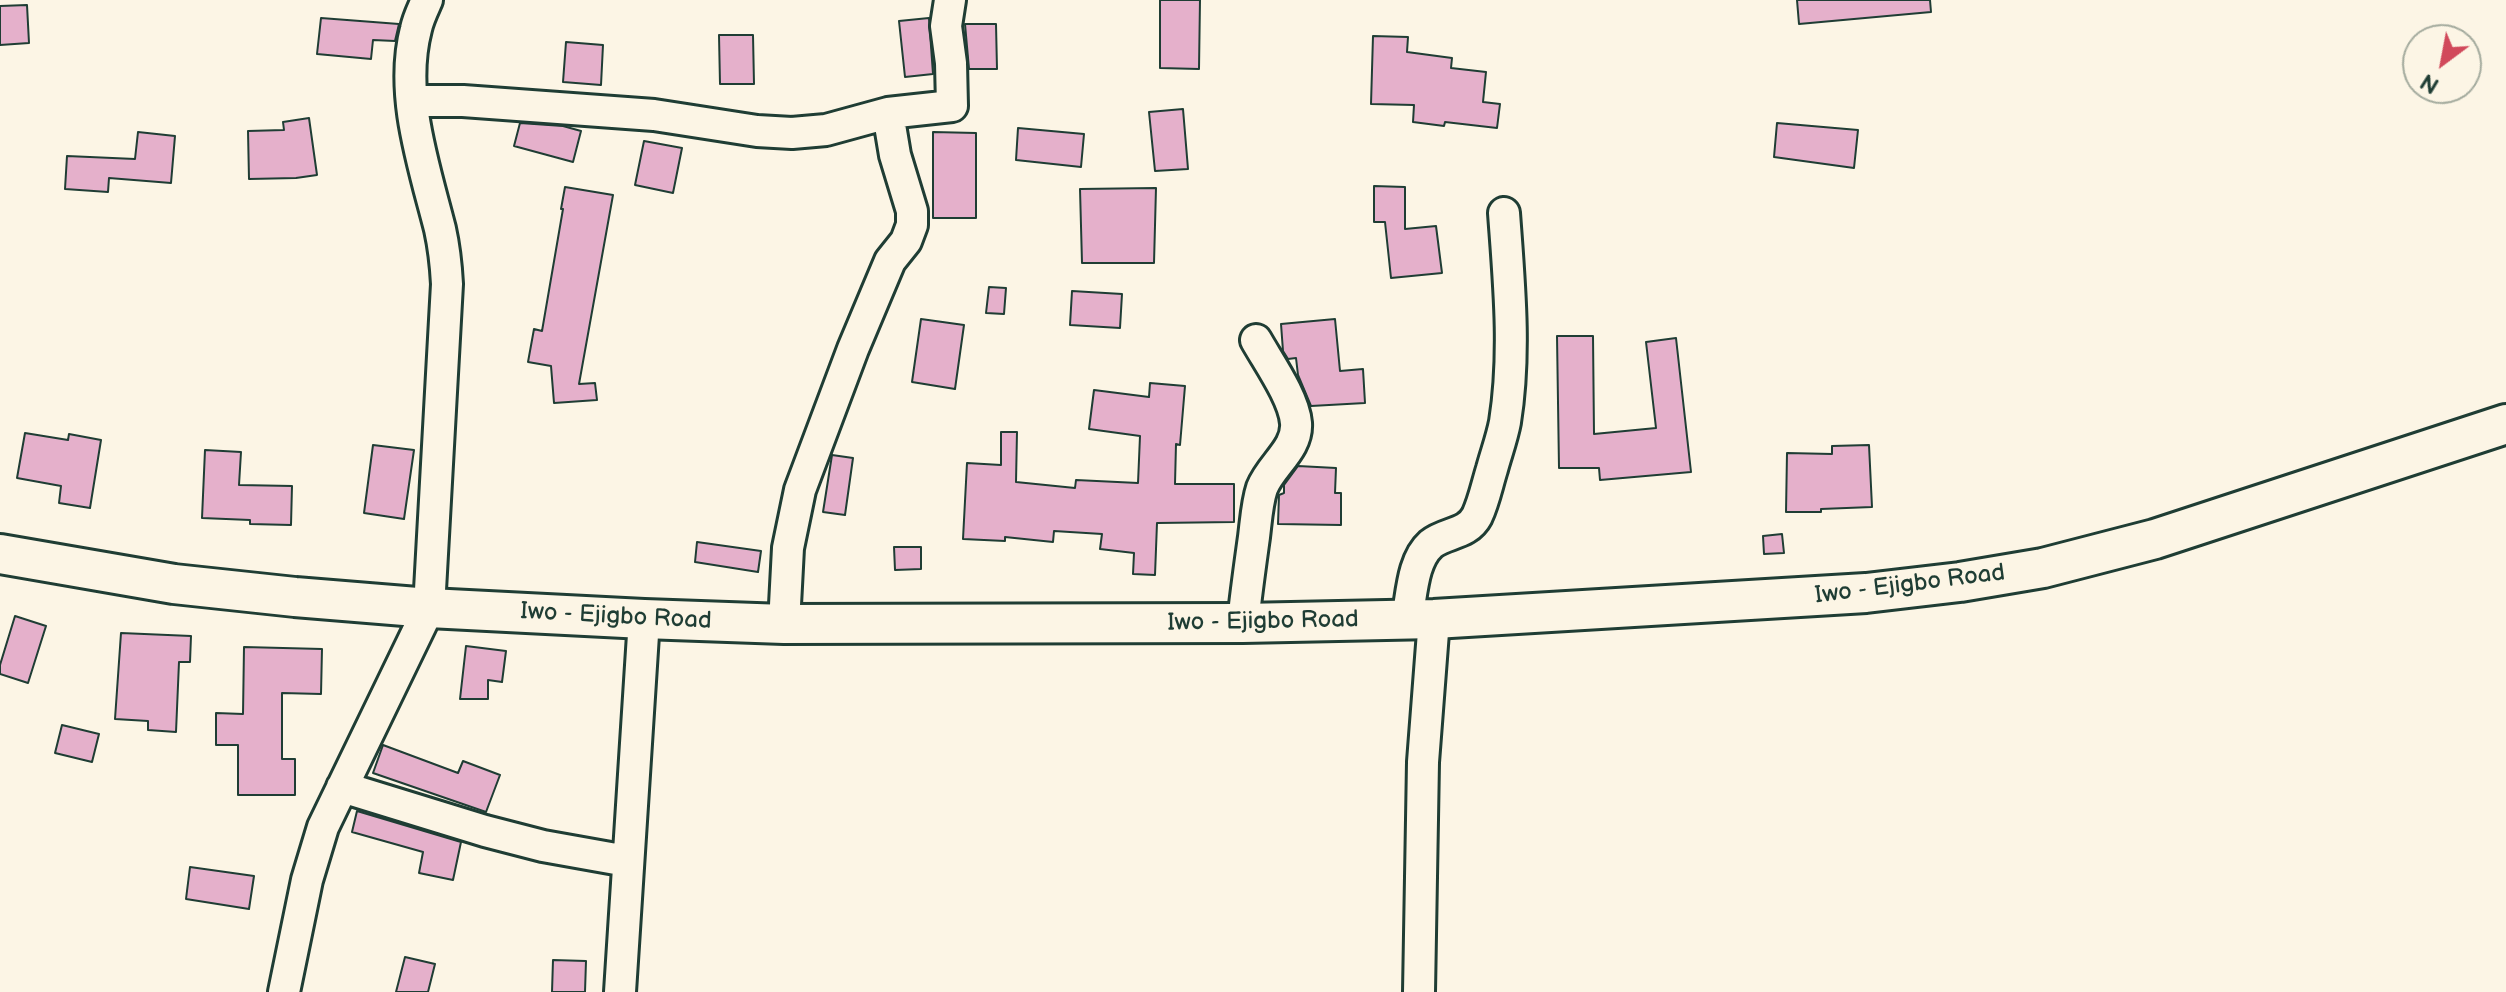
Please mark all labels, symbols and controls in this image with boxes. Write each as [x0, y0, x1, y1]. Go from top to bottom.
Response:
north arrow [2402, 24, 2482, 104]
text: N [2416, 67, 2444, 99]
street label: Iwo - Ejigbo Road [1813, 559, 2007, 611]
street label: Iwo - Ejigbo Road [520, 598, 712, 636]
street label: Iwo - Ejigbo Road [1167, 606, 1359, 638]

